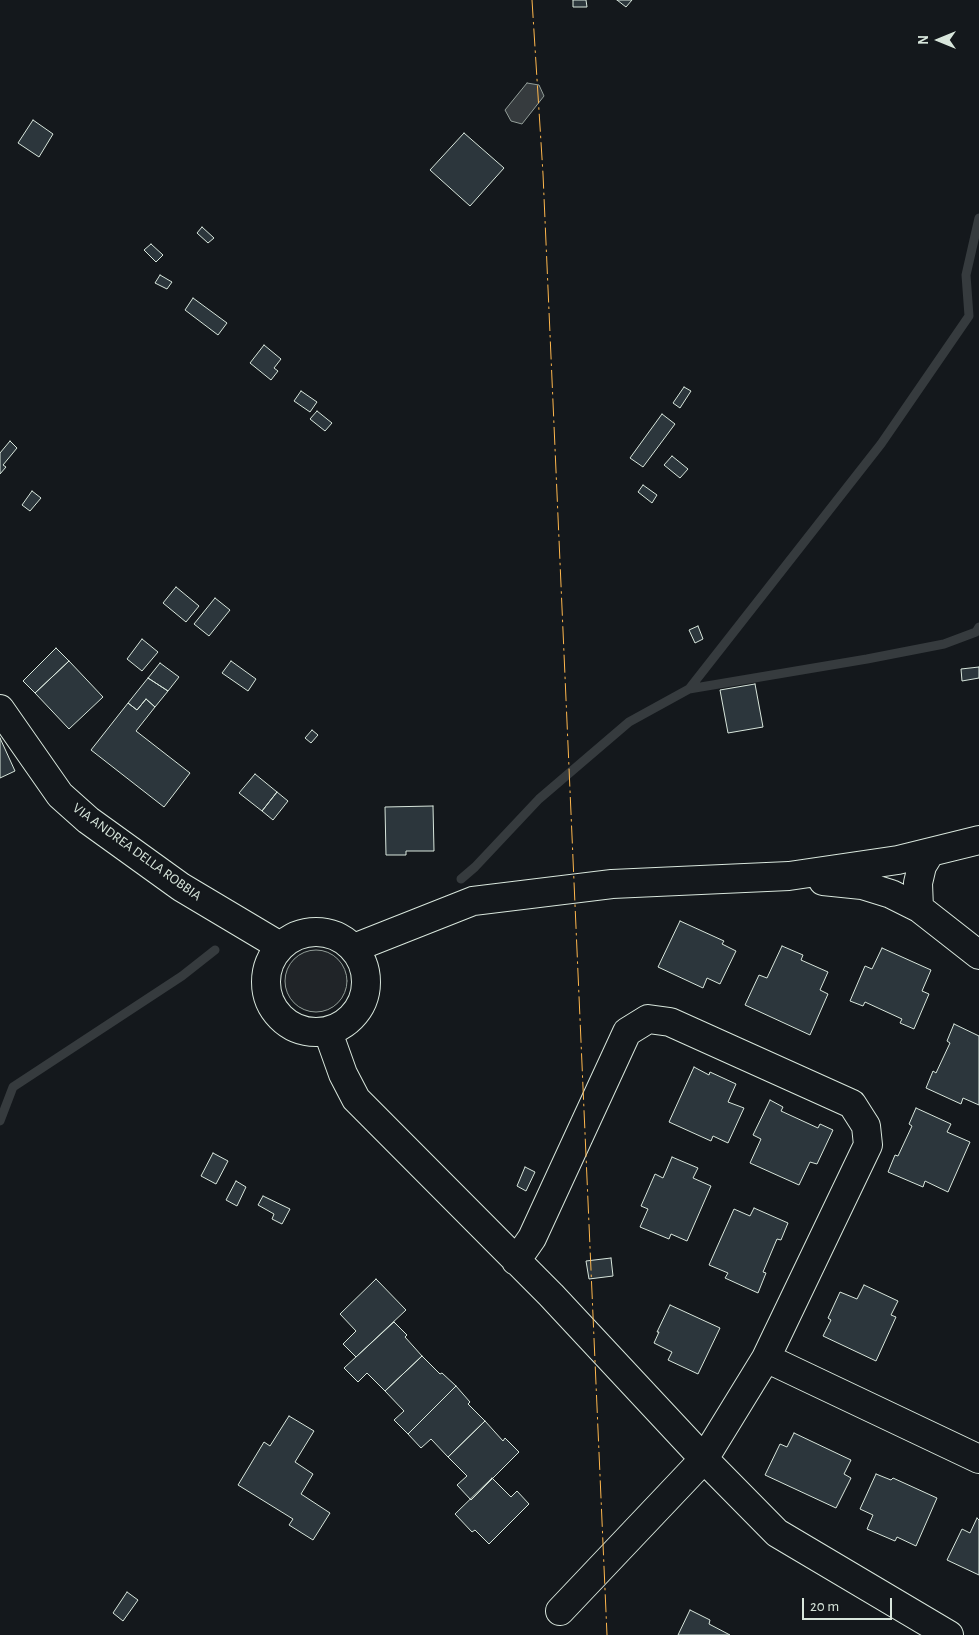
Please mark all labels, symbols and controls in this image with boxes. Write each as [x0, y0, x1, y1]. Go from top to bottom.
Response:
north arrow [914, 15, 964, 65]
text: N [917, 35, 931, 45]
street label: VIA ANDREA DELLA ROBBIA [69, 800, 205, 904]
scale bar [804, 1588, 894, 1620]
text: 20 m [810, 1599, 839, 1614]

